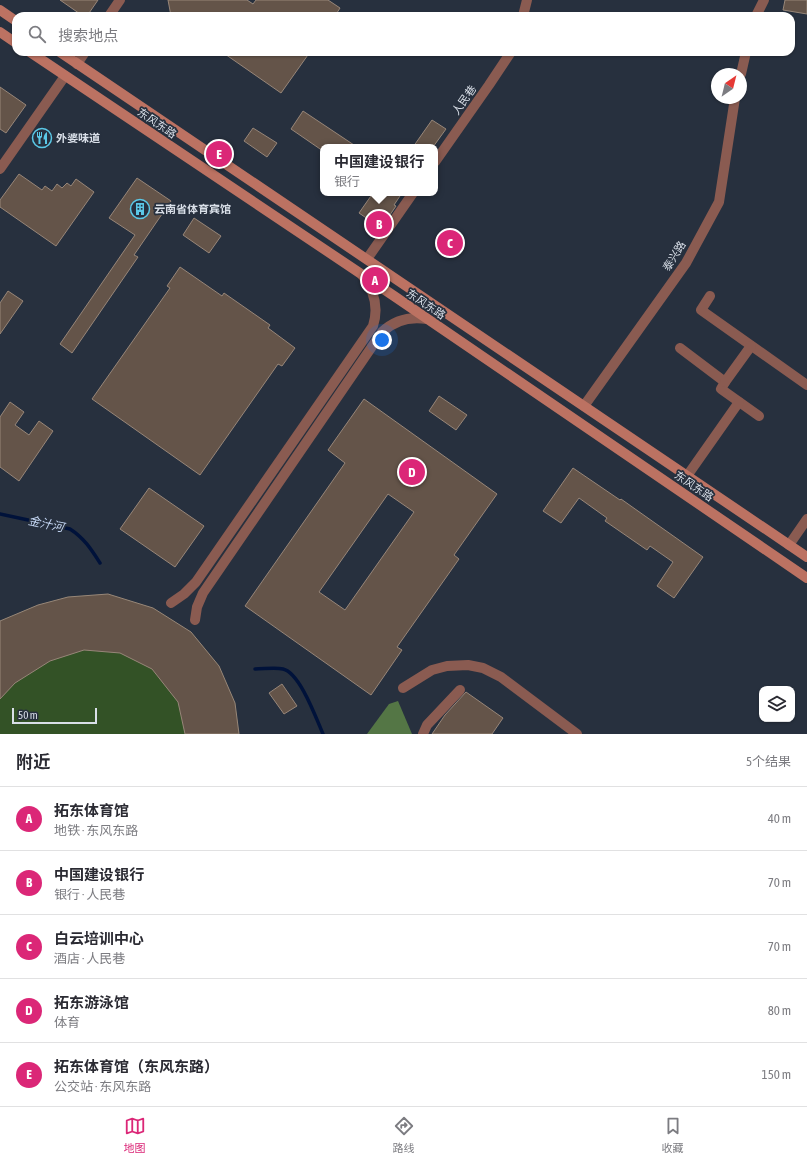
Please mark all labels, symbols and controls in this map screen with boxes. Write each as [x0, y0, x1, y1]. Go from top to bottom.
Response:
search box [12, 12, 795, 56]
icon: search [26, 23, 48, 45]
text: 搜索地点 [58, 27, 118, 44]
north arrow [711, 68, 747, 104]
street label: 人民巷 [450, 83, 478, 117]
street label: 东风东路 [135, 106, 179, 140]
restaurant icon: 外婆味道 [31, 127, 53, 149]
place label: 外婆味道 [56, 132, 100, 144]
pin: E [206, 139, 232, 169]
popup [320, 144, 438, 196]
text: 中国建设银行 [334, 153, 424, 170]
text: 银行 [334, 174, 360, 189]
building icon: 云南省体育宾馆 [129, 198, 151, 220]
place label: 云南省体育宾馆 [154, 203, 231, 215]
pin: B [366, 209, 392, 239]
pin: C [437, 228, 463, 258]
street label: 泰兴路 [660, 239, 688, 273]
pin: A [362, 265, 388, 295]
street label: 东风东路 [404, 287, 448, 321]
your location [372, 330, 392, 350]
pin: D [399, 457, 425, 487]
street label: 东风东路 [672, 469, 716, 503]
water label: 金汁河 [27, 513, 67, 535]
map controls [759, 686, 795, 722]
button: layers [759, 686, 795, 722]
scale bar [12, 706, 97, 725]
text: 50 m [18, 709, 38, 721]
text: 附近 [16, 752, 50, 772]
text: 5个结果 [746, 754, 791, 769]
text: 拓东体育馆 [54, 802, 129, 819]
text: A [26, 811, 32, 826]
text: 40 m [768, 811, 791, 826]
text: 地铁 · 东风东路 [54, 823, 138, 838]
text: 中国建设银行 [54, 866, 144, 883]
text: B [26, 875, 32, 890]
text: 70 m [768, 875, 791, 890]
text: 银行 · 人民巷 [54, 887, 125, 902]
text: 白云培训中心 [54, 930, 144, 947]
text: C [26, 939, 32, 954]
text: 70 m [768, 939, 791, 954]
text: 酒店 · 人民巷 [54, 951, 125, 966]
text: 拓东游泳馆 [54, 994, 129, 1011]
text: D [25, 1003, 33, 1018]
text: 80 m [768, 1003, 791, 1018]
text: 体育 [54, 1015, 80, 1030]
text: 拓东体育馆（东风东路） [54, 1058, 219, 1075]
text: E [26, 1067, 32, 1082]
text: 150 m [762, 1067, 791, 1082]
text: 公交站 · 东风东路 [54, 1079, 151, 1094]
tab: 地图 [124, 1115, 146, 1155]
tab: 路线 [393, 1115, 415, 1155]
tab: 收藏 [662, 1115, 684, 1155]

